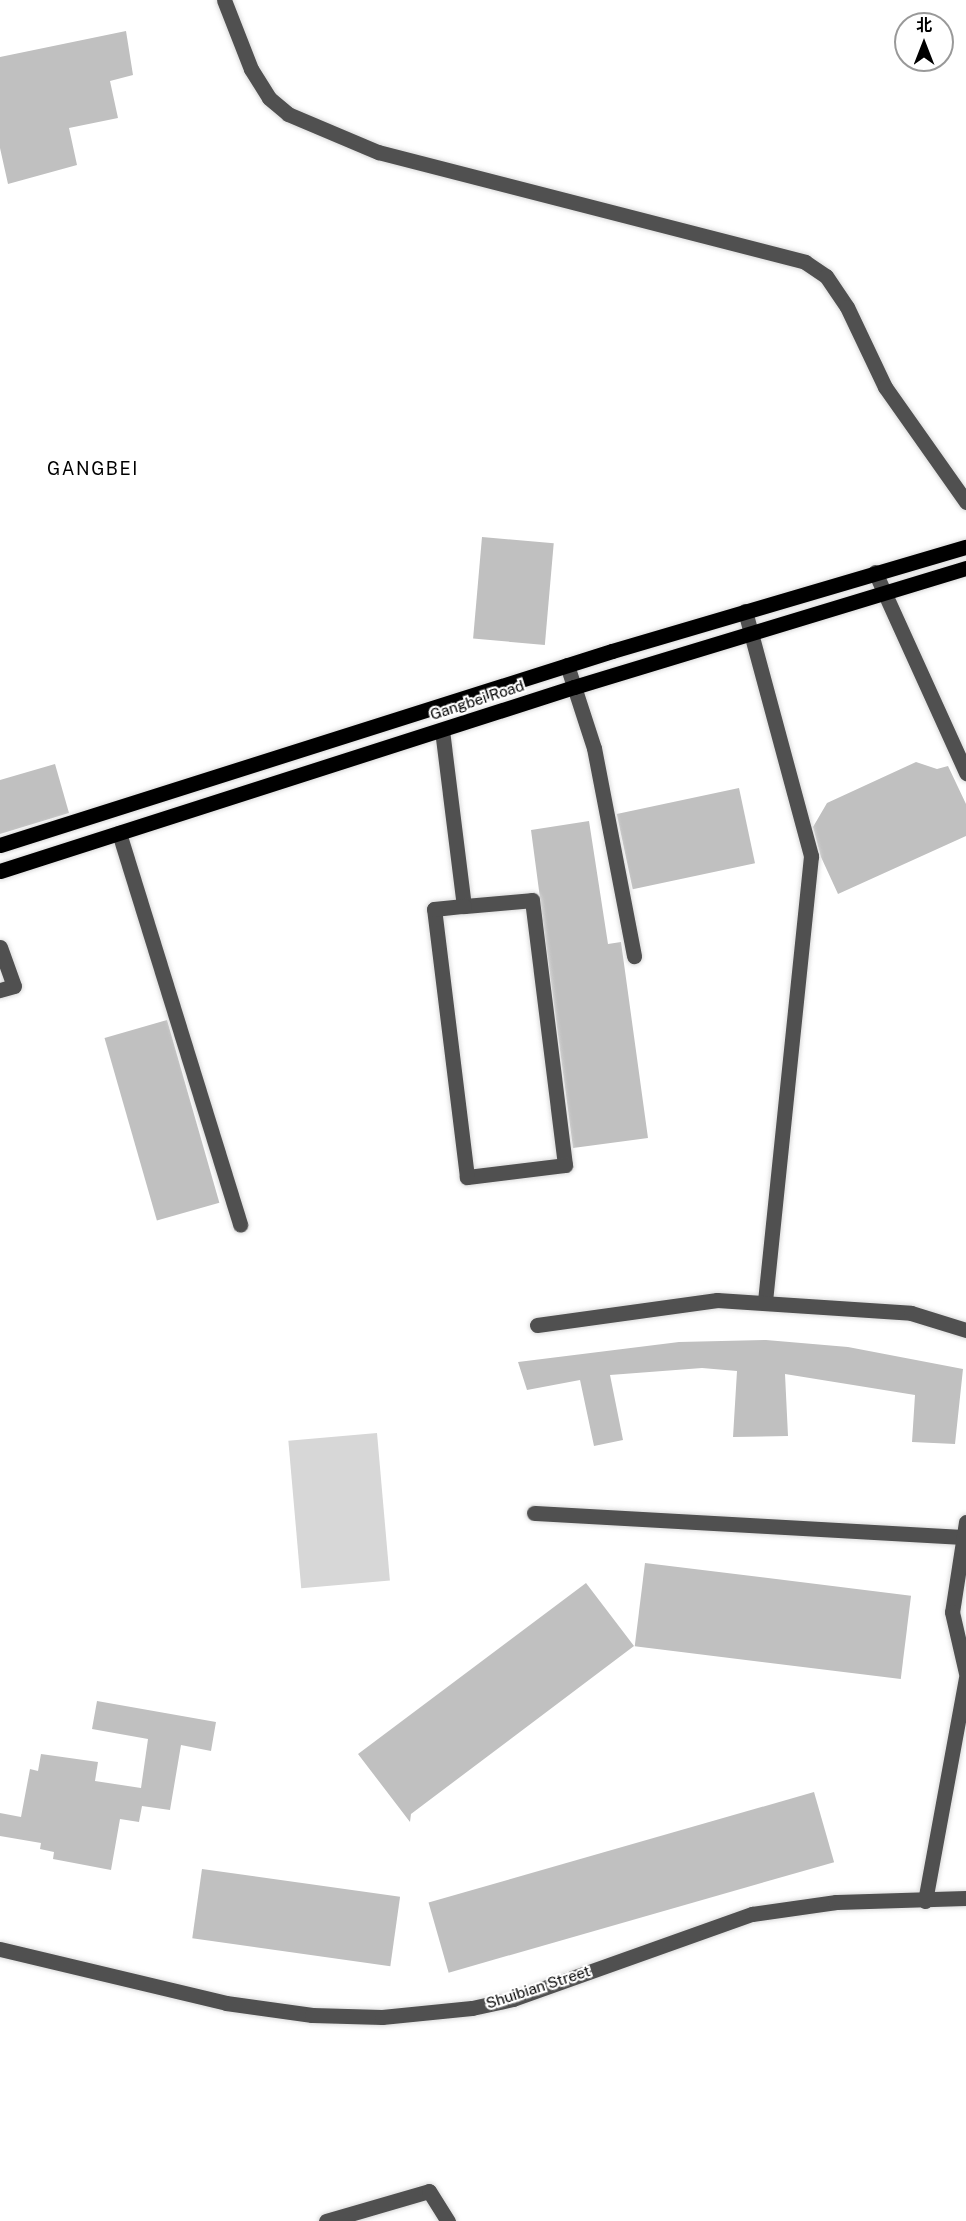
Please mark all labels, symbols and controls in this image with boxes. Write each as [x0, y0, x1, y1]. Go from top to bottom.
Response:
north arrow [894, 12, 954, 72]
text: 北 [916, 16, 932, 35]
district label: GANGBEI [47, 458, 139, 480]
street label: Gangbei Road [428, 676, 526, 724]
street label: Shuibian Street [484, 1962, 592, 2012]

